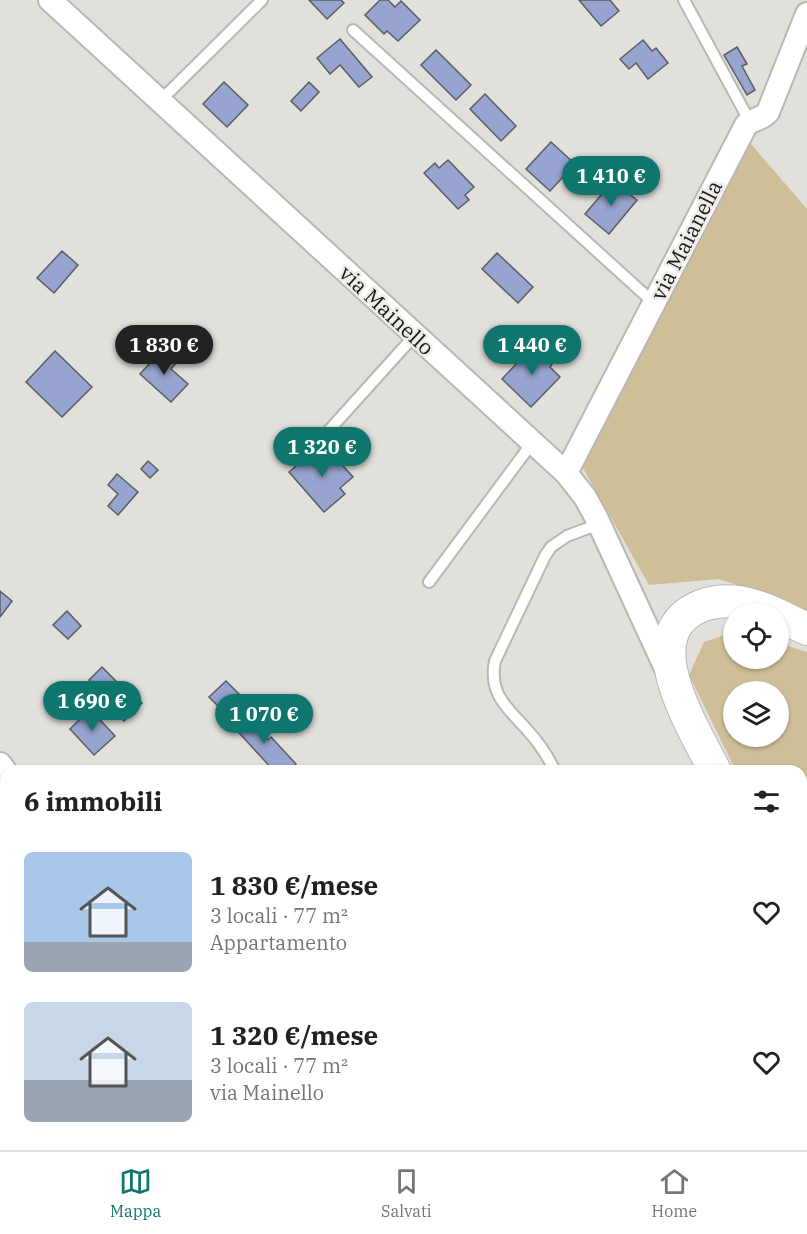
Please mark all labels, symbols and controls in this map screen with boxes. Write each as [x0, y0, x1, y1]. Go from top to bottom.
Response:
pin: 1 410 € [556, 156, 666, 207]
text: 1 410 € [576, 162, 646, 189]
street label: via Maianella [644, 175, 728, 305]
street label: via Mainello [334, 259, 440, 361]
pin: 1 830 € [109, 325, 219, 376]
pin: 1 440 € [477, 325, 587, 376]
text: 1 830 € [129, 331, 199, 358]
text: 1 440 € [497, 331, 567, 358]
pin: 1 320 € [267, 427, 377, 478]
text: 1 320 € [287, 433, 357, 460]
map controls [723, 603, 789, 747]
button: locate [723, 603, 789, 669]
pin: 1 690 € [37, 681, 147, 732]
button: layers [723, 681, 789, 747]
text: 1 690 € [57, 687, 127, 714]
pin: 1 070 € [209, 694, 319, 745]
text: 1 070 € [229, 700, 299, 727]
text: 6 immobili [24, 784, 162, 818]
icon: filters [750, 785, 783, 818]
text: 1 830 €/mese [210, 868, 378, 902]
icon: home [72, 876, 144, 948]
icon: heart [750, 896, 783, 929]
text: 3 locali · 77 m² [210, 902, 348, 929]
text: Appartamento [210, 929, 347, 956]
text: 1 320 €/mese [210, 1018, 378, 1052]
icon: home [72, 1026, 144, 1098]
icon: heart [750, 1046, 783, 1079]
text: 3 locali · 77 m² [210, 1052, 348, 1079]
text: via Mainello [210, 1079, 324, 1106]
tab: Mappa [110, 1165, 161, 1221]
tab: Salvati [381, 1165, 432, 1221]
tab: Home [652, 1165, 697, 1221]

